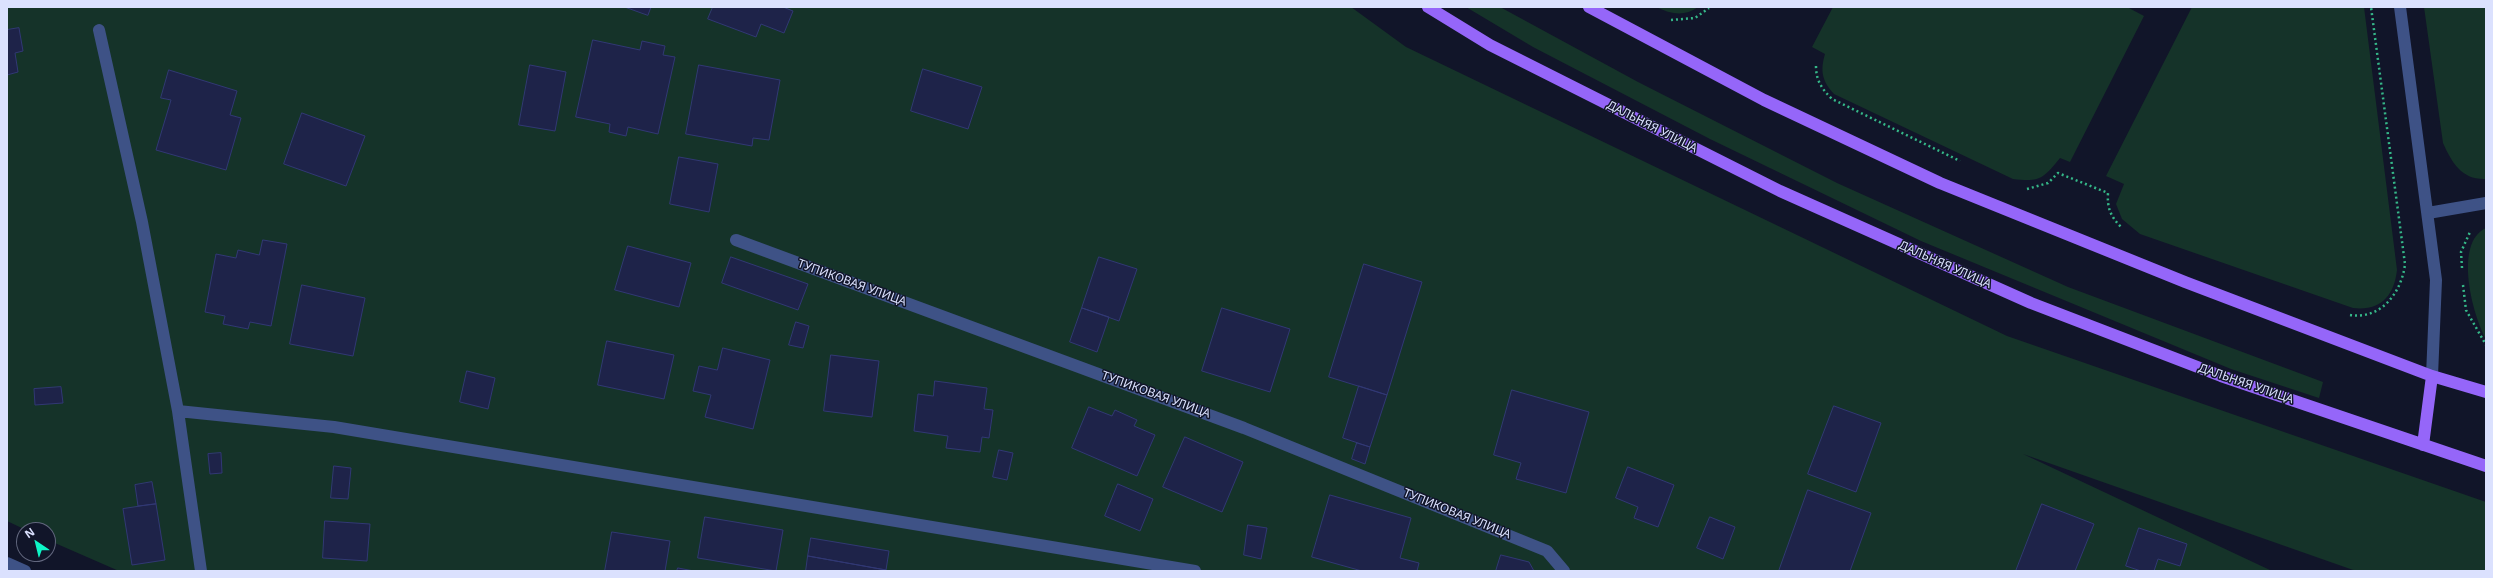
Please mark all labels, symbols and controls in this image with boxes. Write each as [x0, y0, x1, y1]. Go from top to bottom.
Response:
street label: ДАЛЬНЯЯ УЛИЦА [1604, 98, 1700, 156]
street label: ДАЛЬНЯЯ УЛИЦА [1897, 238, 1993, 292]
street label: ТУПИКОВАЯ УЛИЦА [796, 257, 908, 309]
street label: ДАЛЬНЯЯ УЛИЦА [2197, 361, 2295, 407]
street label: ТУПИКОВАЯ УЛИЦА [1100, 369, 1212, 421]
street label: ТУПИКОВАЯ УЛИЦА [1401, 486, 1513, 542]
north arrow [16, 522, 56, 562]
text: N [21, 524, 37, 541]

